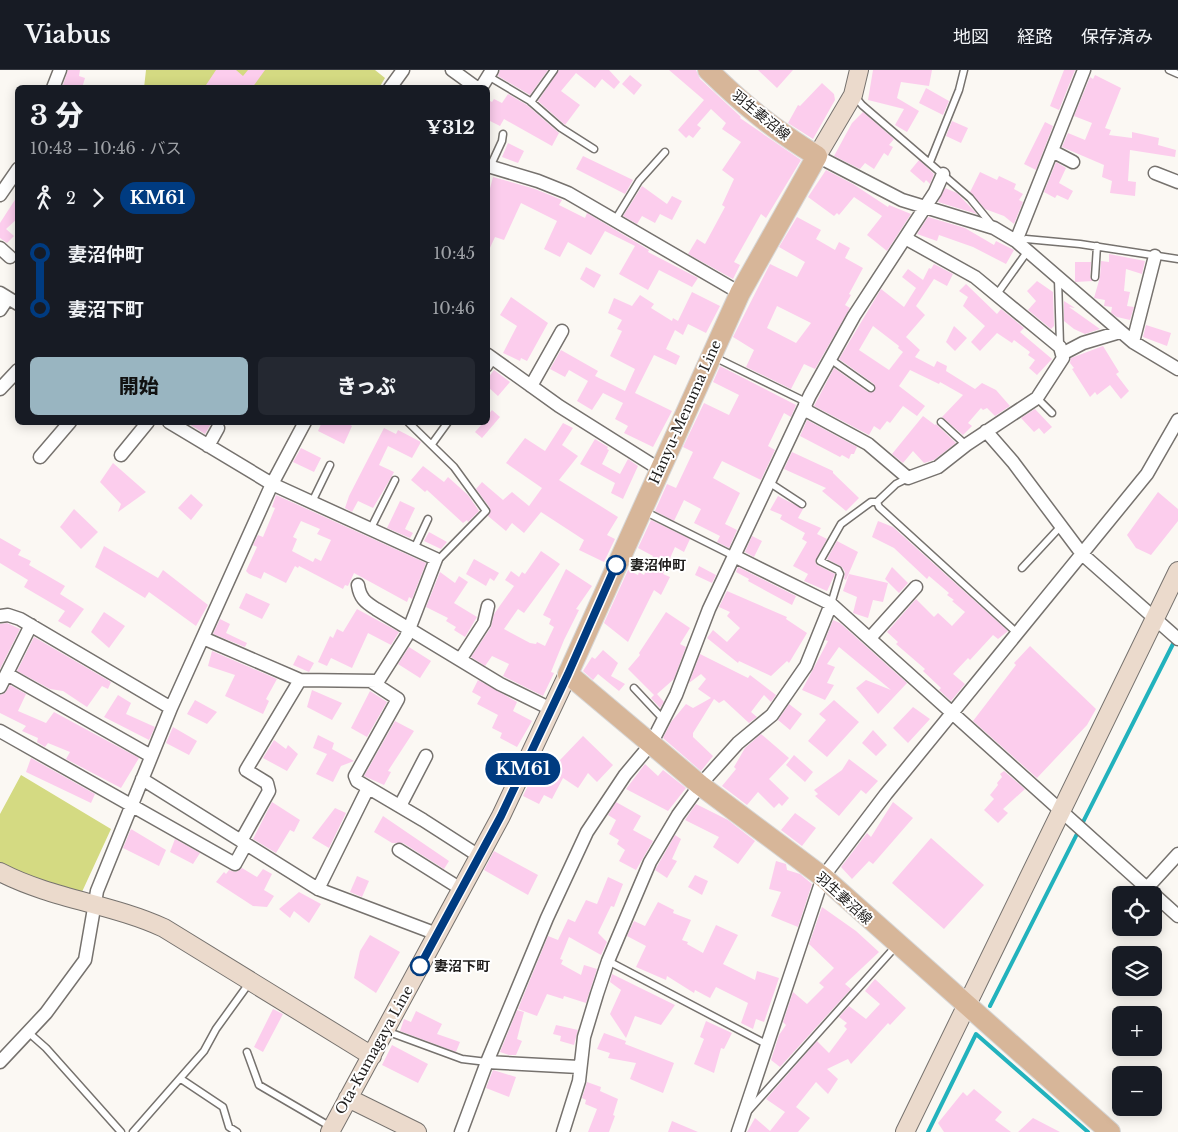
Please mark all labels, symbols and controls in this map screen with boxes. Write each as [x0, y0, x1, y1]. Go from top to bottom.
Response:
text: Viabus [25, 20, 111, 49]
text: 地図 [953, 26, 989, 48]
text: 経路 [1017, 26, 1053, 48]
text: 保存済み [1081, 26, 1153, 48]
street label: 羽生妻沼線 [728, 86, 794, 144]
text: 3 分 [30, 98, 83, 133]
text: ¥312 [426, 116, 475, 139]
text: 10:43 – 10:46 · バス [30, 138, 182, 158]
icon: walk [30, 184, 58, 212]
icon: forward [84, 184, 112, 212]
text: KM61 [130, 187, 185, 209]
text: 2 [66, 188, 76, 208]
text: 妻沼仲町 [68, 243, 144, 266]
text: 10:45 [433, 243, 475, 263]
text: 妻沼下町 [68, 298, 144, 321]
text: 10:46 [432, 298, 475, 318]
street label: Hanyu-Menuma Line [645, 337, 725, 487]
button: 開始 [30, 357, 248, 415]
button: きっぷ [258, 357, 475, 415]
marker: 妻沼仲町 [606, 555, 626, 575]
place label: 妻沼仲町 [630, 556, 686, 574]
line badge: KM61 [488, 753, 558, 785]
text: KM61 [495, 758, 551, 780]
street label: 羽生妻沼線 [812, 868, 876, 928]
map controls [1112, 886, 1162, 1116]
button: locate [1112, 886, 1162, 936]
button: layers [1112, 946, 1162, 996]
marker: 妻沼下町 [410, 956, 430, 976]
place label: 妻沼下町 [434, 957, 490, 975]
street label: Ota-Kumagaya Line [331, 982, 417, 1118]
button: + [1112, 1006, 1162, 1056]
button: − [1112, 1066, 1162, 1116]

